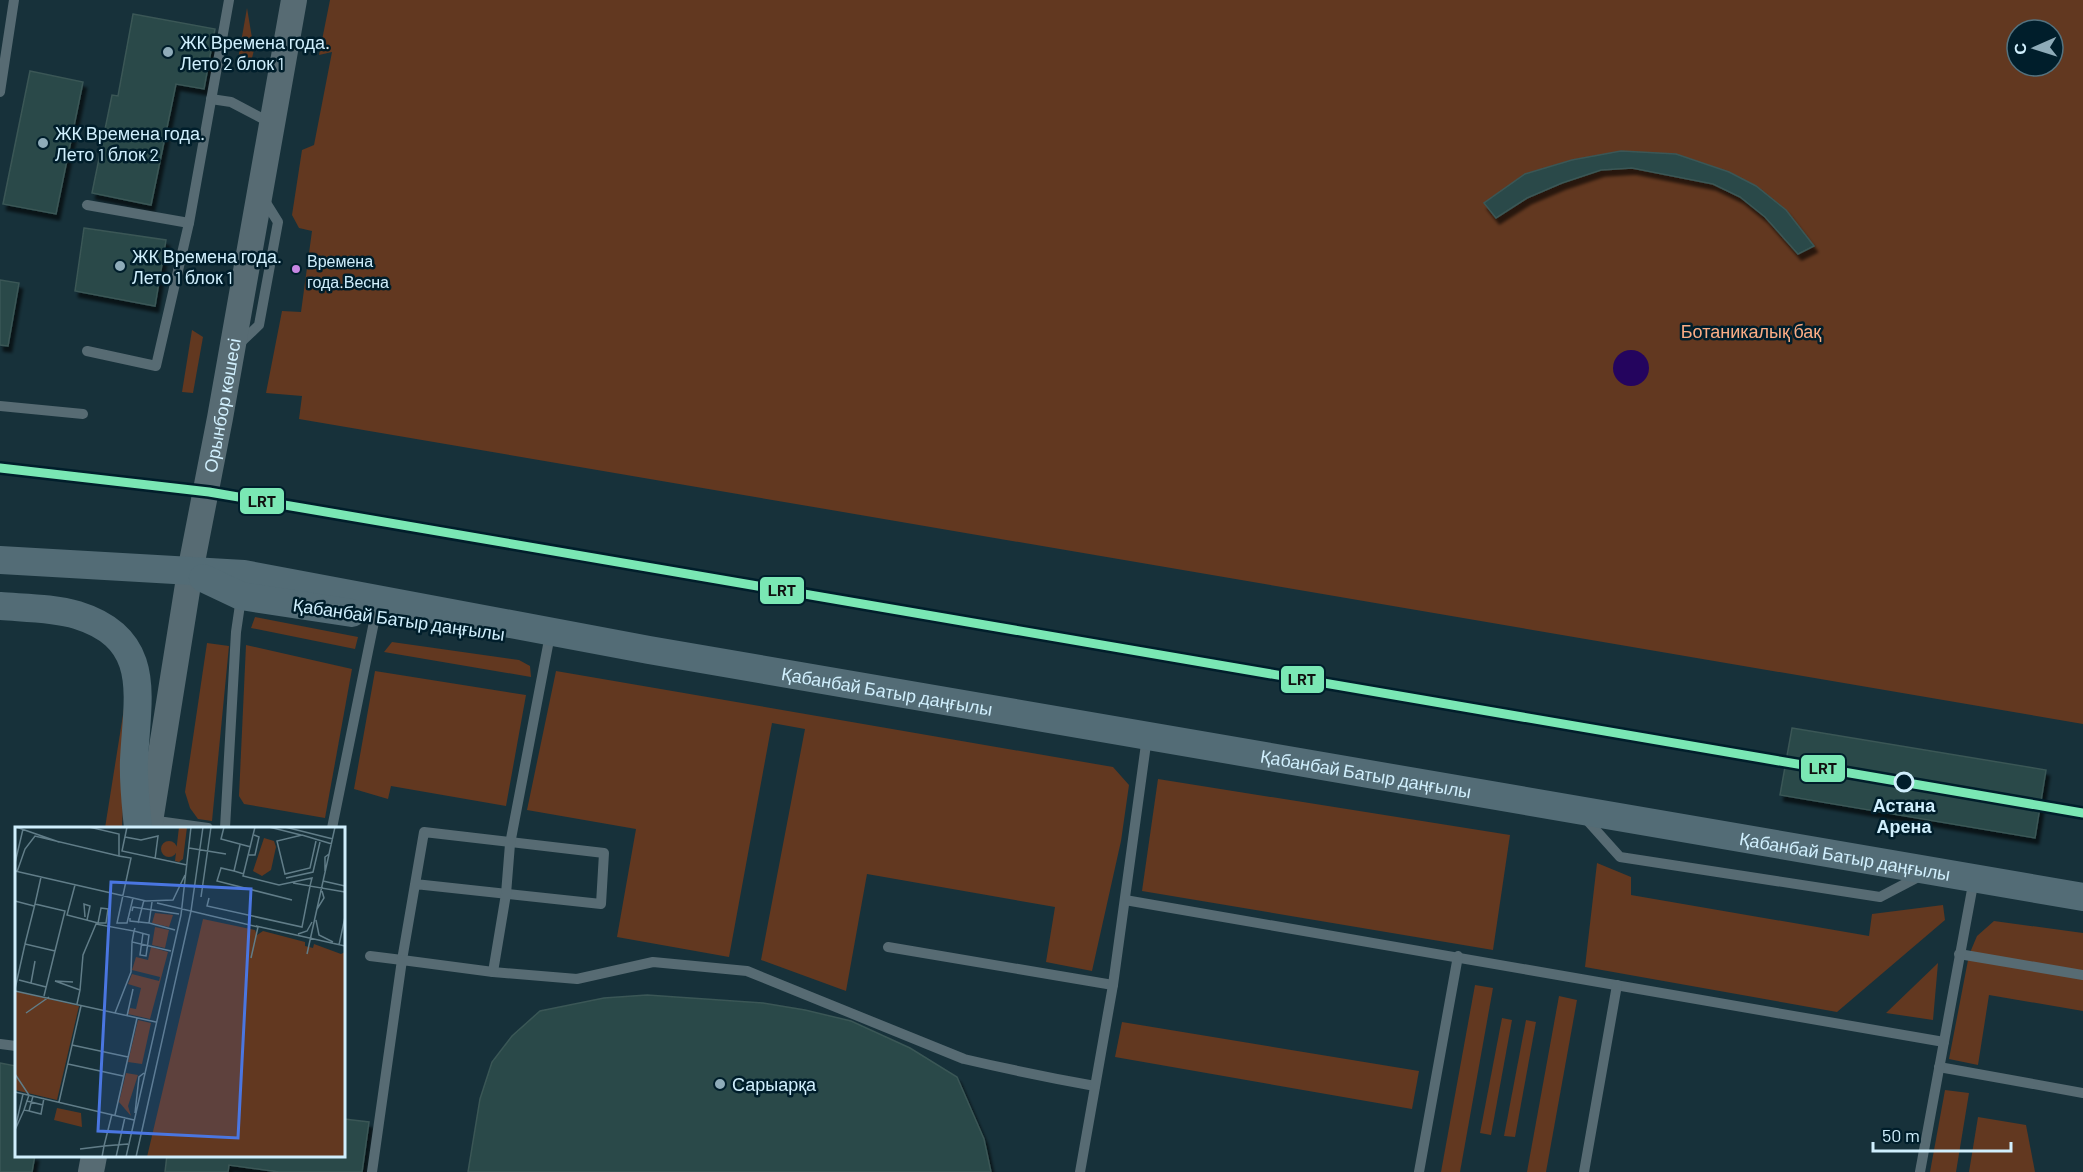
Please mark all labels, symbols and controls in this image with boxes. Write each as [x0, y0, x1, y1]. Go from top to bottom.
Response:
north arrow [2005, 18, 2065, 78]
place label: ЖК Времена года. Лето 2 блок 1 [180, 31, 330, 74]
text: С [2010, 42, 2029, 55]
marker: ЖК Времена года. Лето 2 блок 1 [161, 45, 175, 59]
place label: ЖК Времена года. Лето 1 блок 2 [55, 122, 205, 165]
marker: ЖК Времена года. Лето 1 блок 2 [36, 136, 50, 150]
place label: ЖК Времена года. Лето 1 блок 1 [132, 245, 282, 288]
place label: Времена года.Весна [307, 251, 389, 291]
marker: ЖК Времена года. Лето 1 блок 1 [113, 259, 127, 273]
marker: Времена года.Весна [290, 263, 302, 275]
park label: Ботаникалық бақ [1681, 320, 1821, 342]
street label: Орынбор көшесі [199, 336, 245, 474]
line badge: LRT [239, 487, 285, 515]
text: LRT [248, 491, 276, 510]
line badge: LRT [759, 576, 805, 605]
text: LRT [768, 580, 796, 599]
street label: Қабанбай Батыр даңғылы [292, 593, 506, 645]
street label: Қабанбай Батыр даңғылы [780, 662, 994, 720]
line badge: LRT [1280, 665, 1325, 694]
text: LRT [1288, 669, 1316, 688]
street label: Қабанбай Батыр даңғылы [1259, 745, 1473, 802]
line badge: LRT [1800, 754, 1846, 783]
text: LRT [1809, 758, 1837, 777]
marker: Астана Арена [1894, 772, 1914, 792]
place label: Астана Арена [1873, 794, 1936, 837]
inset map [15, 827, 345, 1157]
street label: Қабанбай Батыр даңғылы [1738, 827, 1952, 885]
place label: Сарыарқа [732, 1073, 817, 1095]
marker: Сарыарқа [713, 1077, 727, 1091]
scale bar [1873, 1115, 2011, 1153]
text: 50 m [1882, 1124, 1920, 1146]

